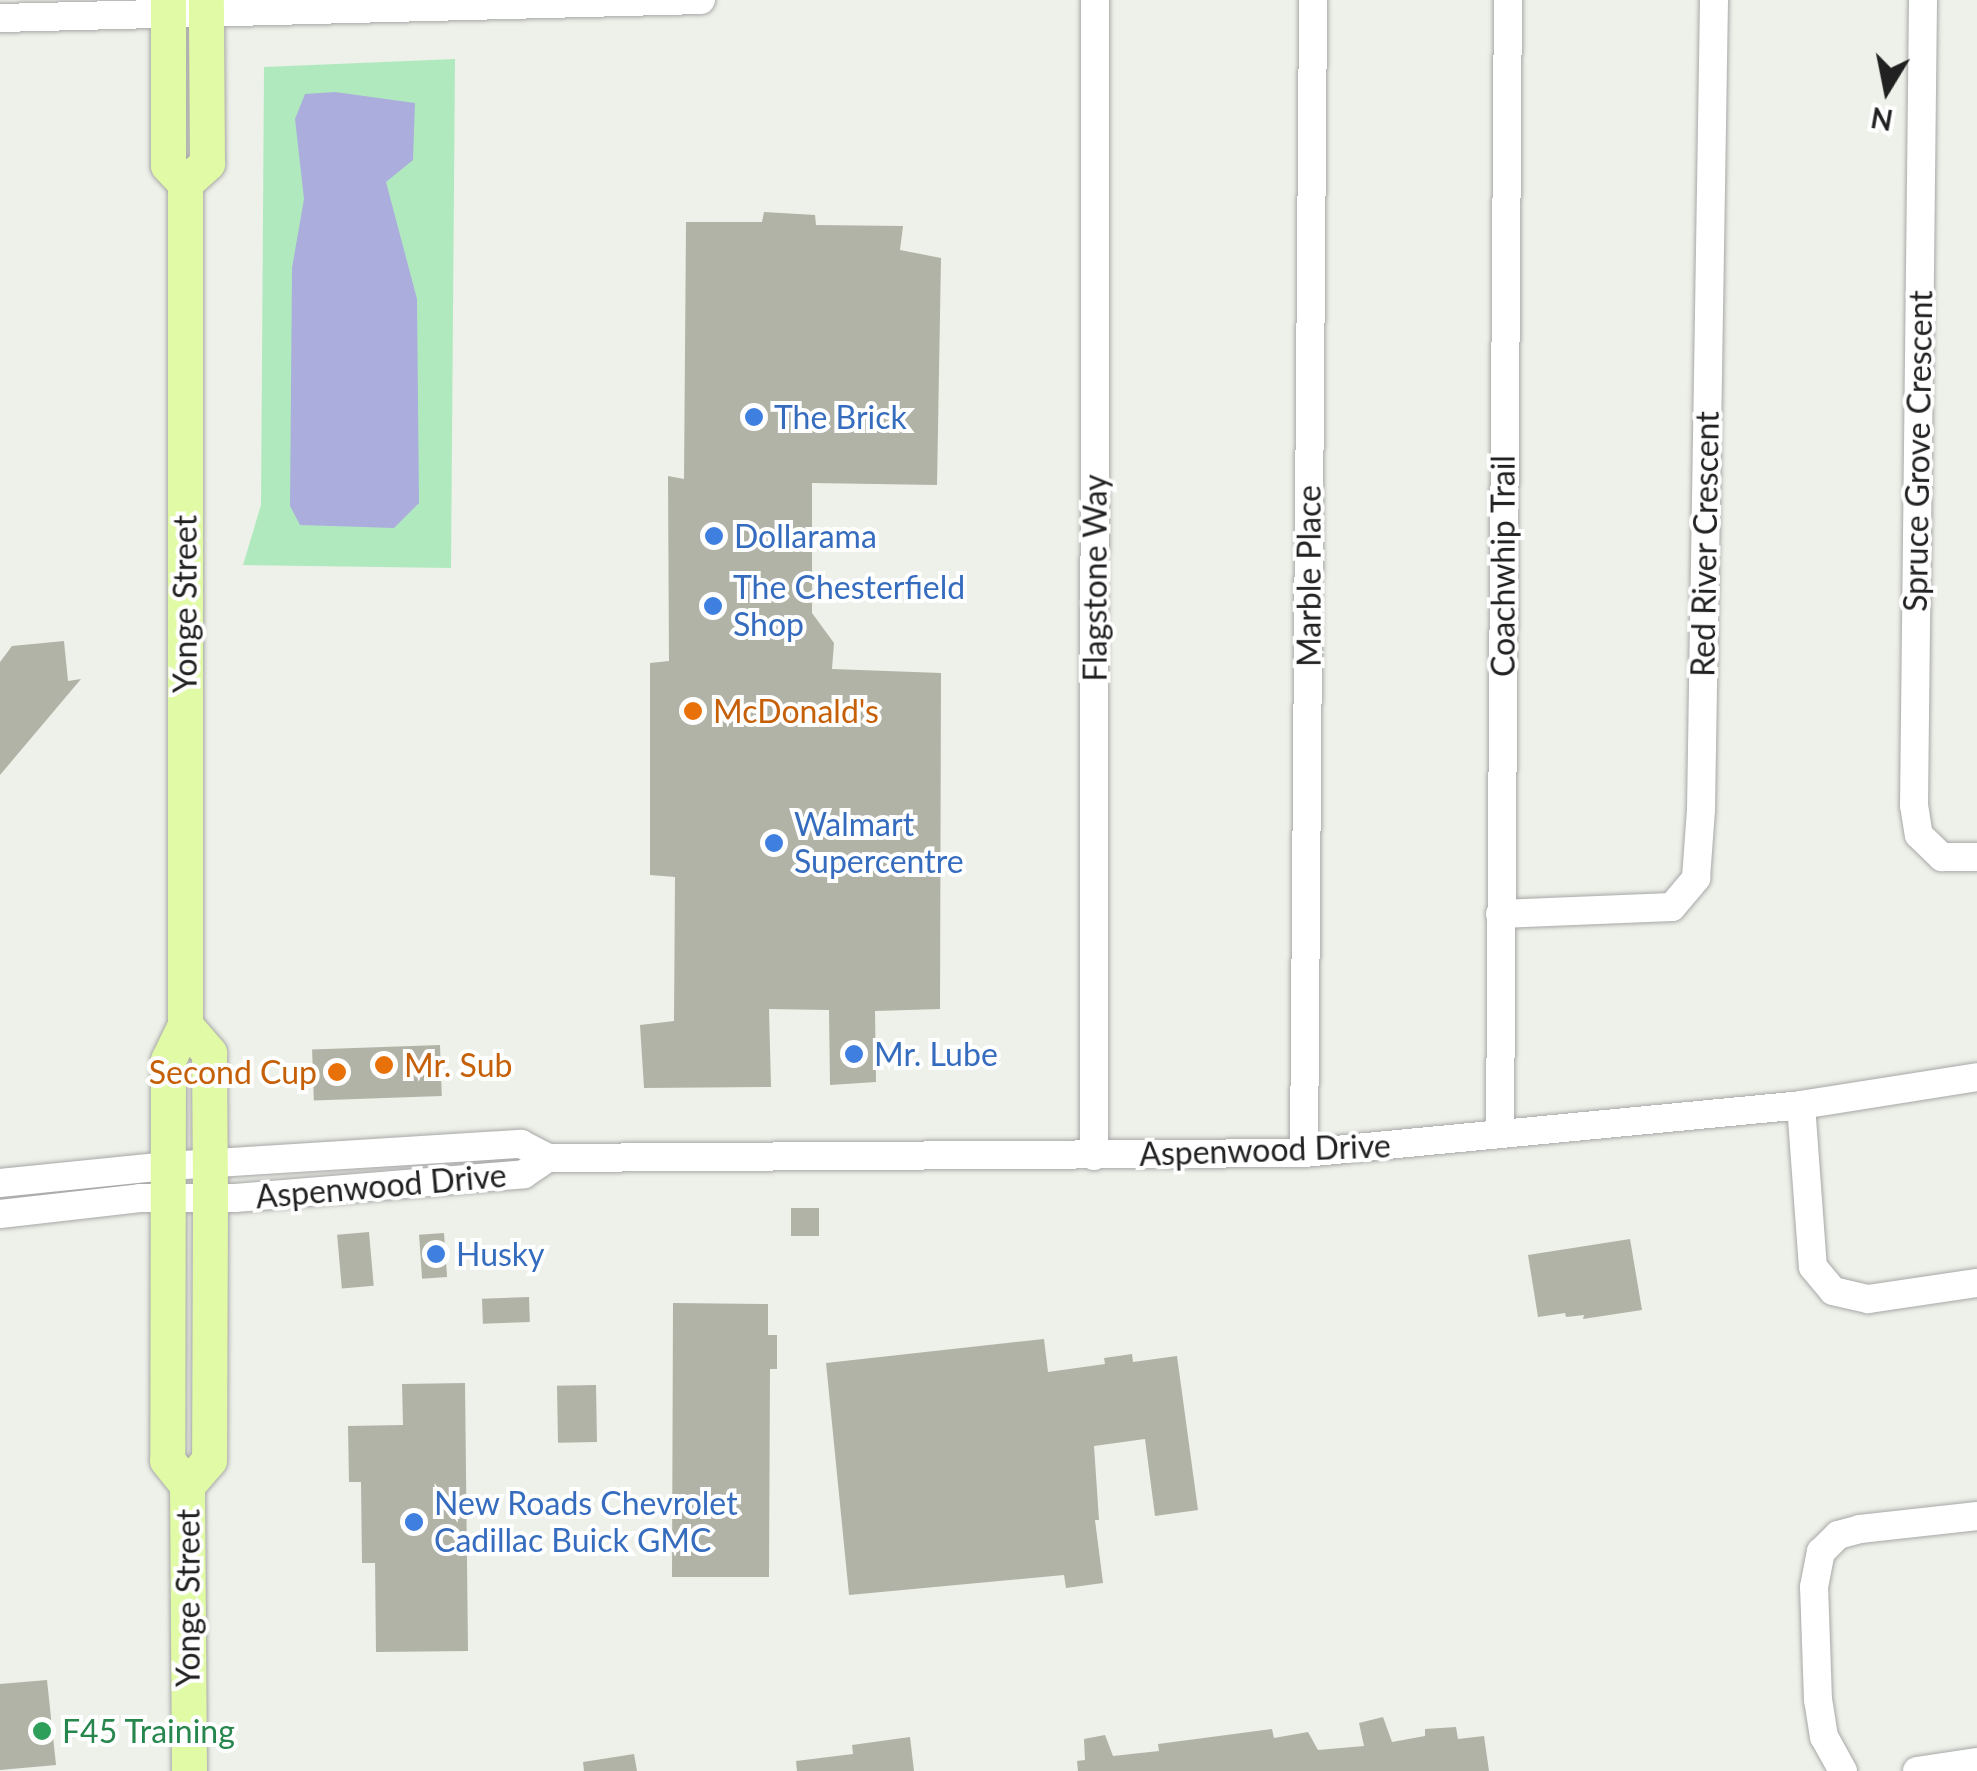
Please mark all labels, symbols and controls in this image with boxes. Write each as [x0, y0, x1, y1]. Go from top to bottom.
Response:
north arrow [1837, 40, 1937, 140]
text: N [1868, 101, 1895, 138]
street label: Spruce Grove Crescent [1896, 290, 1940, 612]
place label: The Brick [774, 398, 907, 436]
marker: The Brick [743, 406, 765, 428]
street label: Red River Crescent [1683, 411, 1727, 677]
street label: Coachwhip Trail [1484, 455, 1522, 677]
street label: Flagstone Way [1076, 474, 1114, 682]
street label: Marble Place [1290, 485, 1328, 667]
street label: Yonge Street [166, 515, 204, 693]
place label: Dollarama [734, 517, 877, 555]
marker: Dollarama [703, 525, 725, 547]
place label: The Chesterfield Shop [733, 569, 965, 644]
marker: The Chesterfield Shop [702, 595, 724, 617]
place label: McDonald's [713, 692, 879, 730]
marker: McDonald's [682, 700, 704, 722]
place label: Walmart Supercentre [794, 806, 964, 881]
marker: Walmart Supercentre [763, 832, 785, 854]
place label: Mr. Lube [874, 1035, 998, 1073]
marker: Mr. Lube [843, 1043, 865, 1065]
place label: Mr. Sub [404, 1046, 512, 1084]
place label: Second Cup [149, 1053, 317, 1091]
marker: Mr. Sub [373, 1054, 395, 1076]
marker: Second Cup [326, 1061, 348, 1083]
street label: Aspenwood Drive [1139, 1126, 1391, 1174]
street label: Aspenwood Drive [254, 1156, 508, 1216]
place label: Husky [456, 1235, 545, 1273]
marker: Husky [425, 1243, 447, 1265]
place label: New Roads Chevrolet Cadillac Buick GMC [434, 1485, 738, 1560]
street label: Yonge Street [169, 1509, 207, 1687]
marker: New Roads Chevrolet Cadillac Buick GMC [403, 1511, 425, 1533]
place label: F45 Training [62, 1712, 236, 1750]
marker: F45 Training [31, 1720, 53, 1742]

